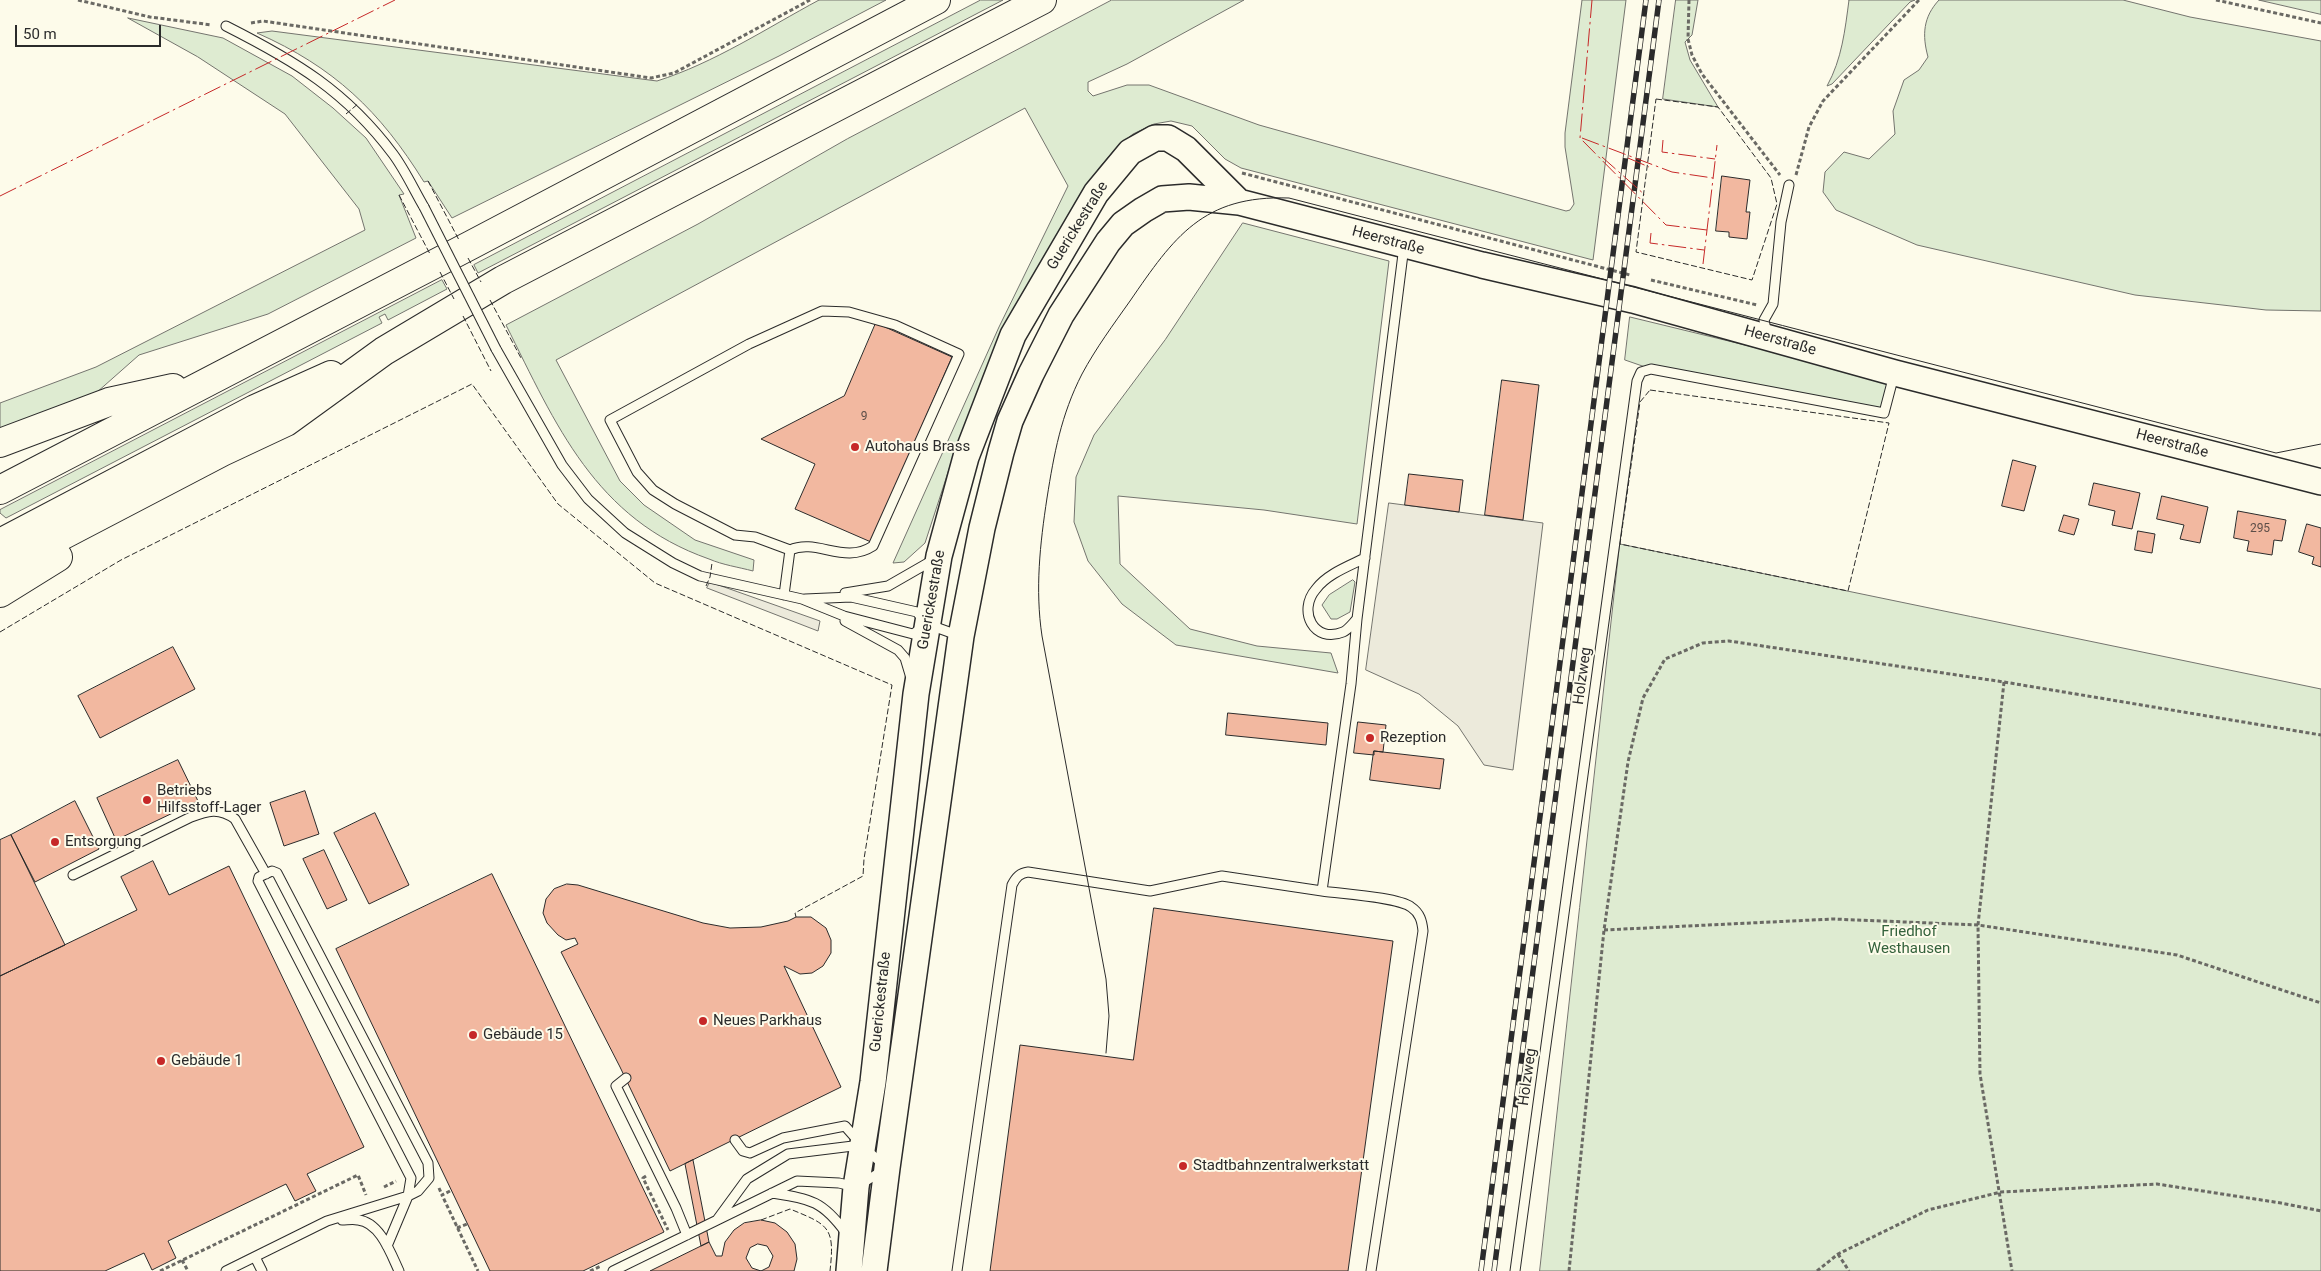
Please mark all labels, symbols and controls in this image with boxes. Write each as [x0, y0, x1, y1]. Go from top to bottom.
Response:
scale bar [18, 15, 164, 47]
text: 50 m [23, 25, 57, 43]
street label: Guerickestraße [1044, 178, 1112, 274]
street label: Heerstraße [1350, 223, 1426, 259]
street label: Heerstraße [1742, 322, 1818, 360]
house number: 9 [861, 410, 867, 424]
street label: Heerstraße [2134, 426, 2210, 462]
place label: Autohaus Brass [865, 438, 970, 456]
marker: Autohaus Brass [849, 441, 861, 453]
house number: 295 [2250, 522, 2270, 536]
street label: Guerickestraße [914, 549, 950, 651]
street label: Holzweg [1570, 646, 1596, 706]
place label: Rezeption [1380, 729, 1446, 747]
marker: Rezeption [1364, 732, 1376, 744]
place label: Betriebs Hilfsstoff-Lager [157, 782, 261, 817]
marker: Betriebs Hilfsstoff-Lager [141, 794, 153, 806]
place label: Entsorgung [65, 833, 141, 851]
marker: Entsorgung [49, 836, 61, 848]
park label: Friedhof Westhausen [1868, 923, 1950, 958]
street label: Guerickestraße [867, 951, 895, 1053]
place label: Neues Parkhaus [713, 1012, 822, 1030]
marker: Neues Parkhaus [697, 1015, 709, 1027]
place label: Gebäude 15 [483, 1026, 563, 1044]
marker: Gebäude 15 [467, 1029, 479, 1041]
street label: Holzweg [1515, 1047, 1541, 1107]
place label: Gebäude 1 [171, 1052, 243, 1070]
marker: Gebäude 1 [155, 1055, 167, 1067]
place label: Stadtbahnzentralwerkstatt [1193, 1157, 1369, 1175]
marker: Stadtbahnzentralwerkstatt [1177, 1160, 1189, 1172]

